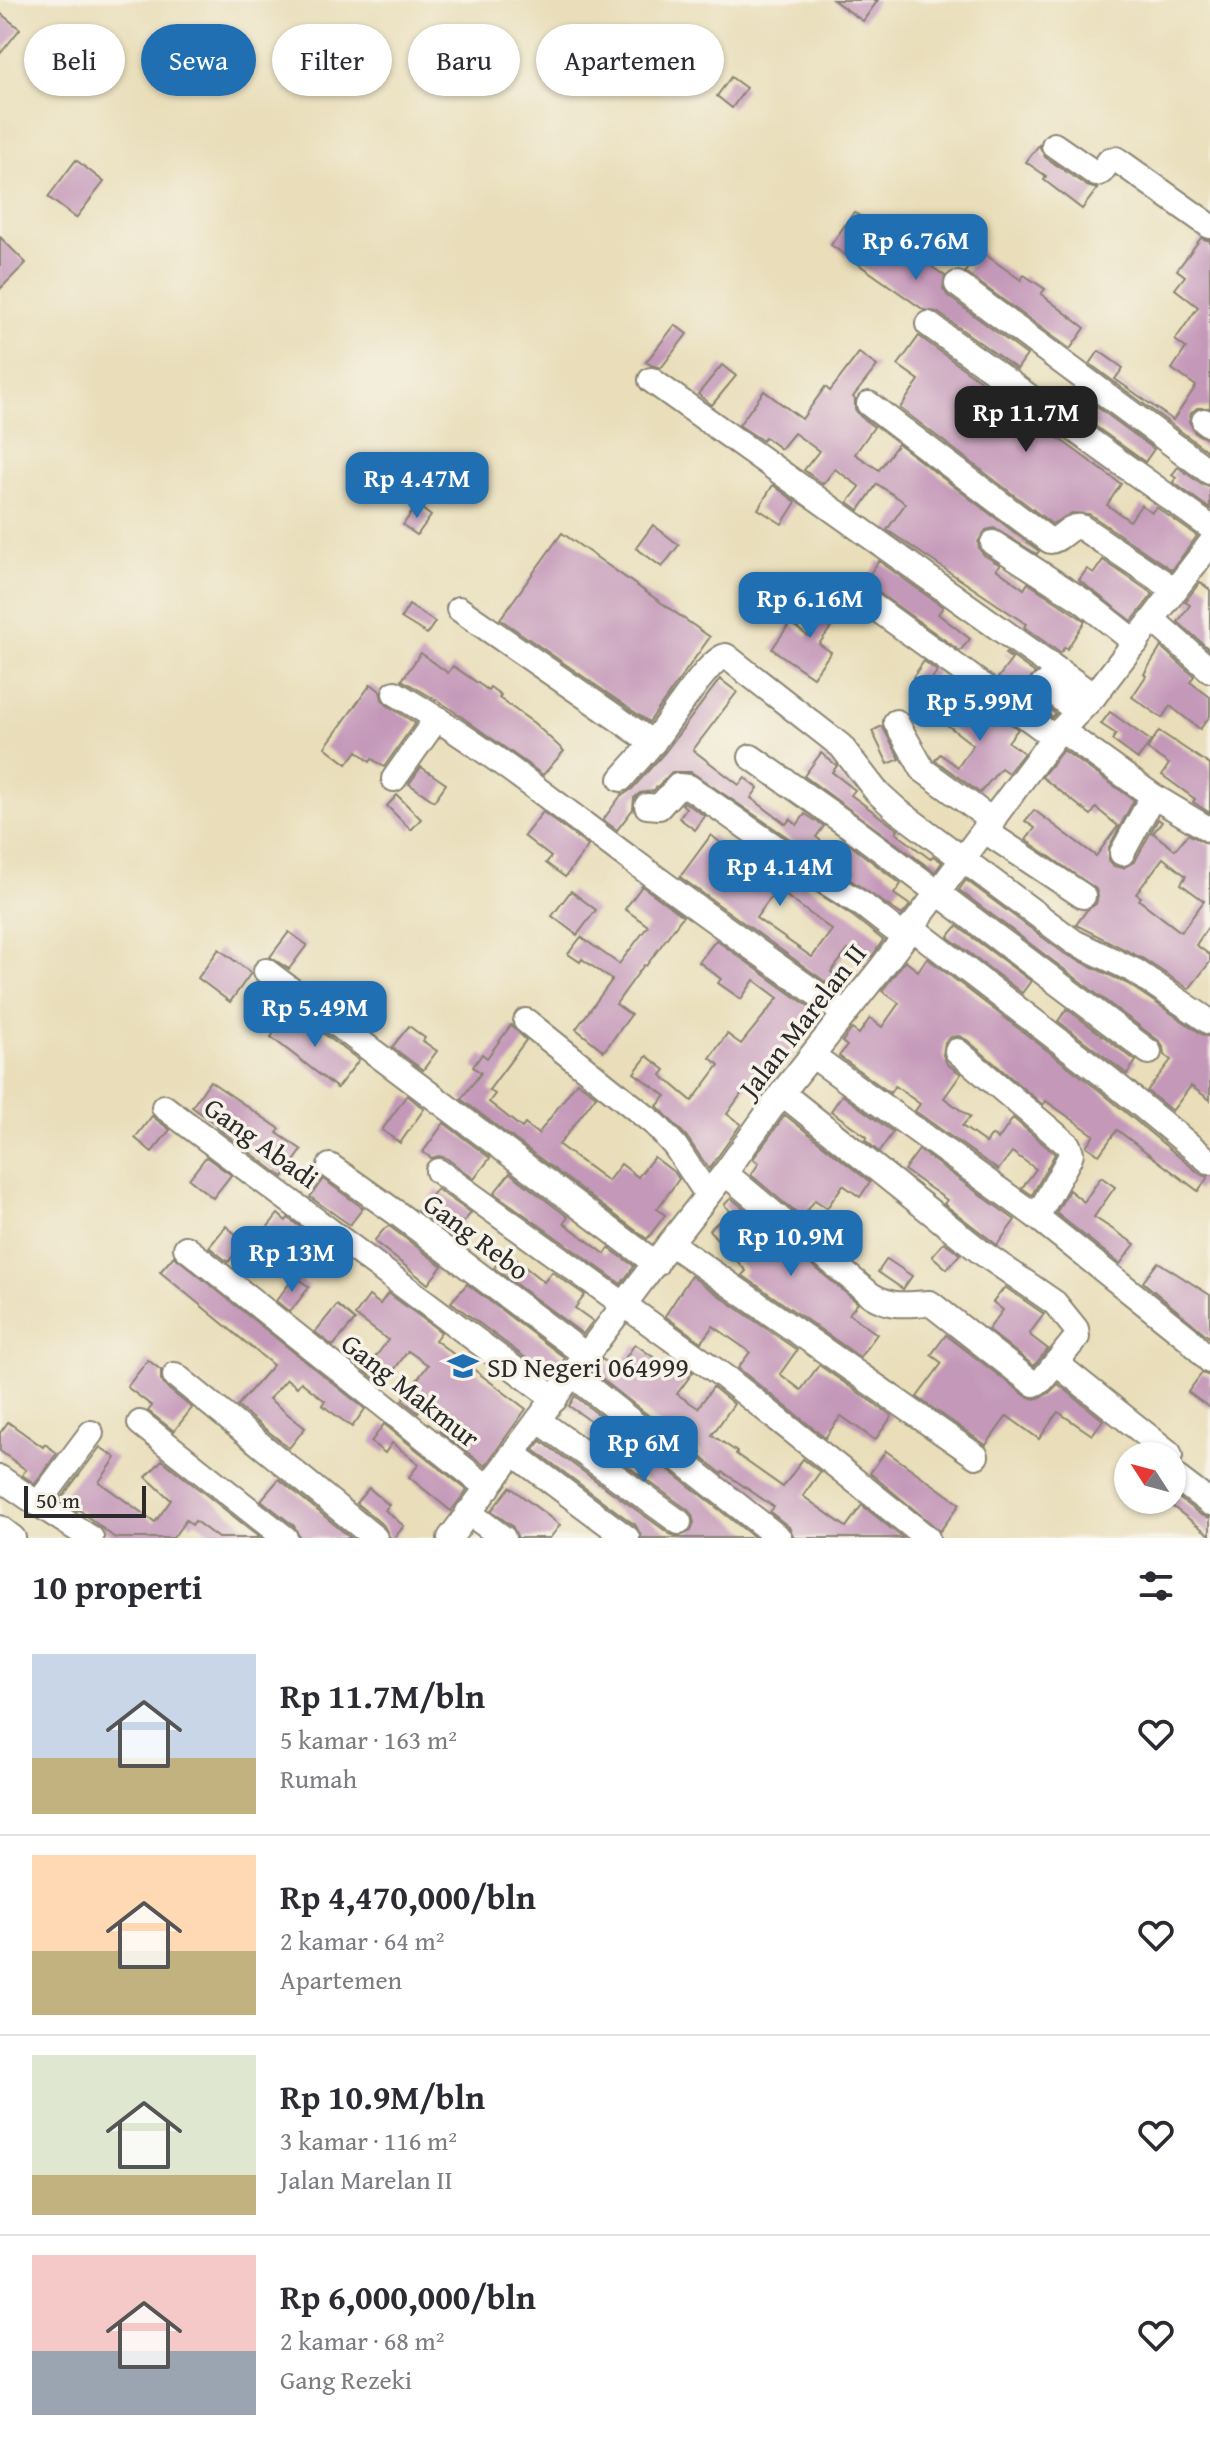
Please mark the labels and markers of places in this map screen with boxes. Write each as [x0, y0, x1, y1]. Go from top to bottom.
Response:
pin: Rp 6.76M [833, 214, 999, 282]
pin: Rp 11.7M [943, 386, 1109, 454]
pin: Rp 4.47M [334, 452, 500, 520]
pin: Rp 6.16M [727, 572, 893, 640]
pin: Rp 5.99M [897, 675, 1063, 743]
pin: Rp 4.14M [697, 840, 863, 908]
pin: Rp 5.49M [232, 981, 398, 1049]
pin: Rp 10.9M [708, 1210, 874, 1278]
pin: Rp 13M [227, 1226, 357, 1294]
place label: SD Negeri 064999 [487, 1346, 689, 1387]
school or university icon: SD Negeri 064999 [446, 1349, 480, 1383]
pin: Rp 6M [588, 1416, 700, 1484]

